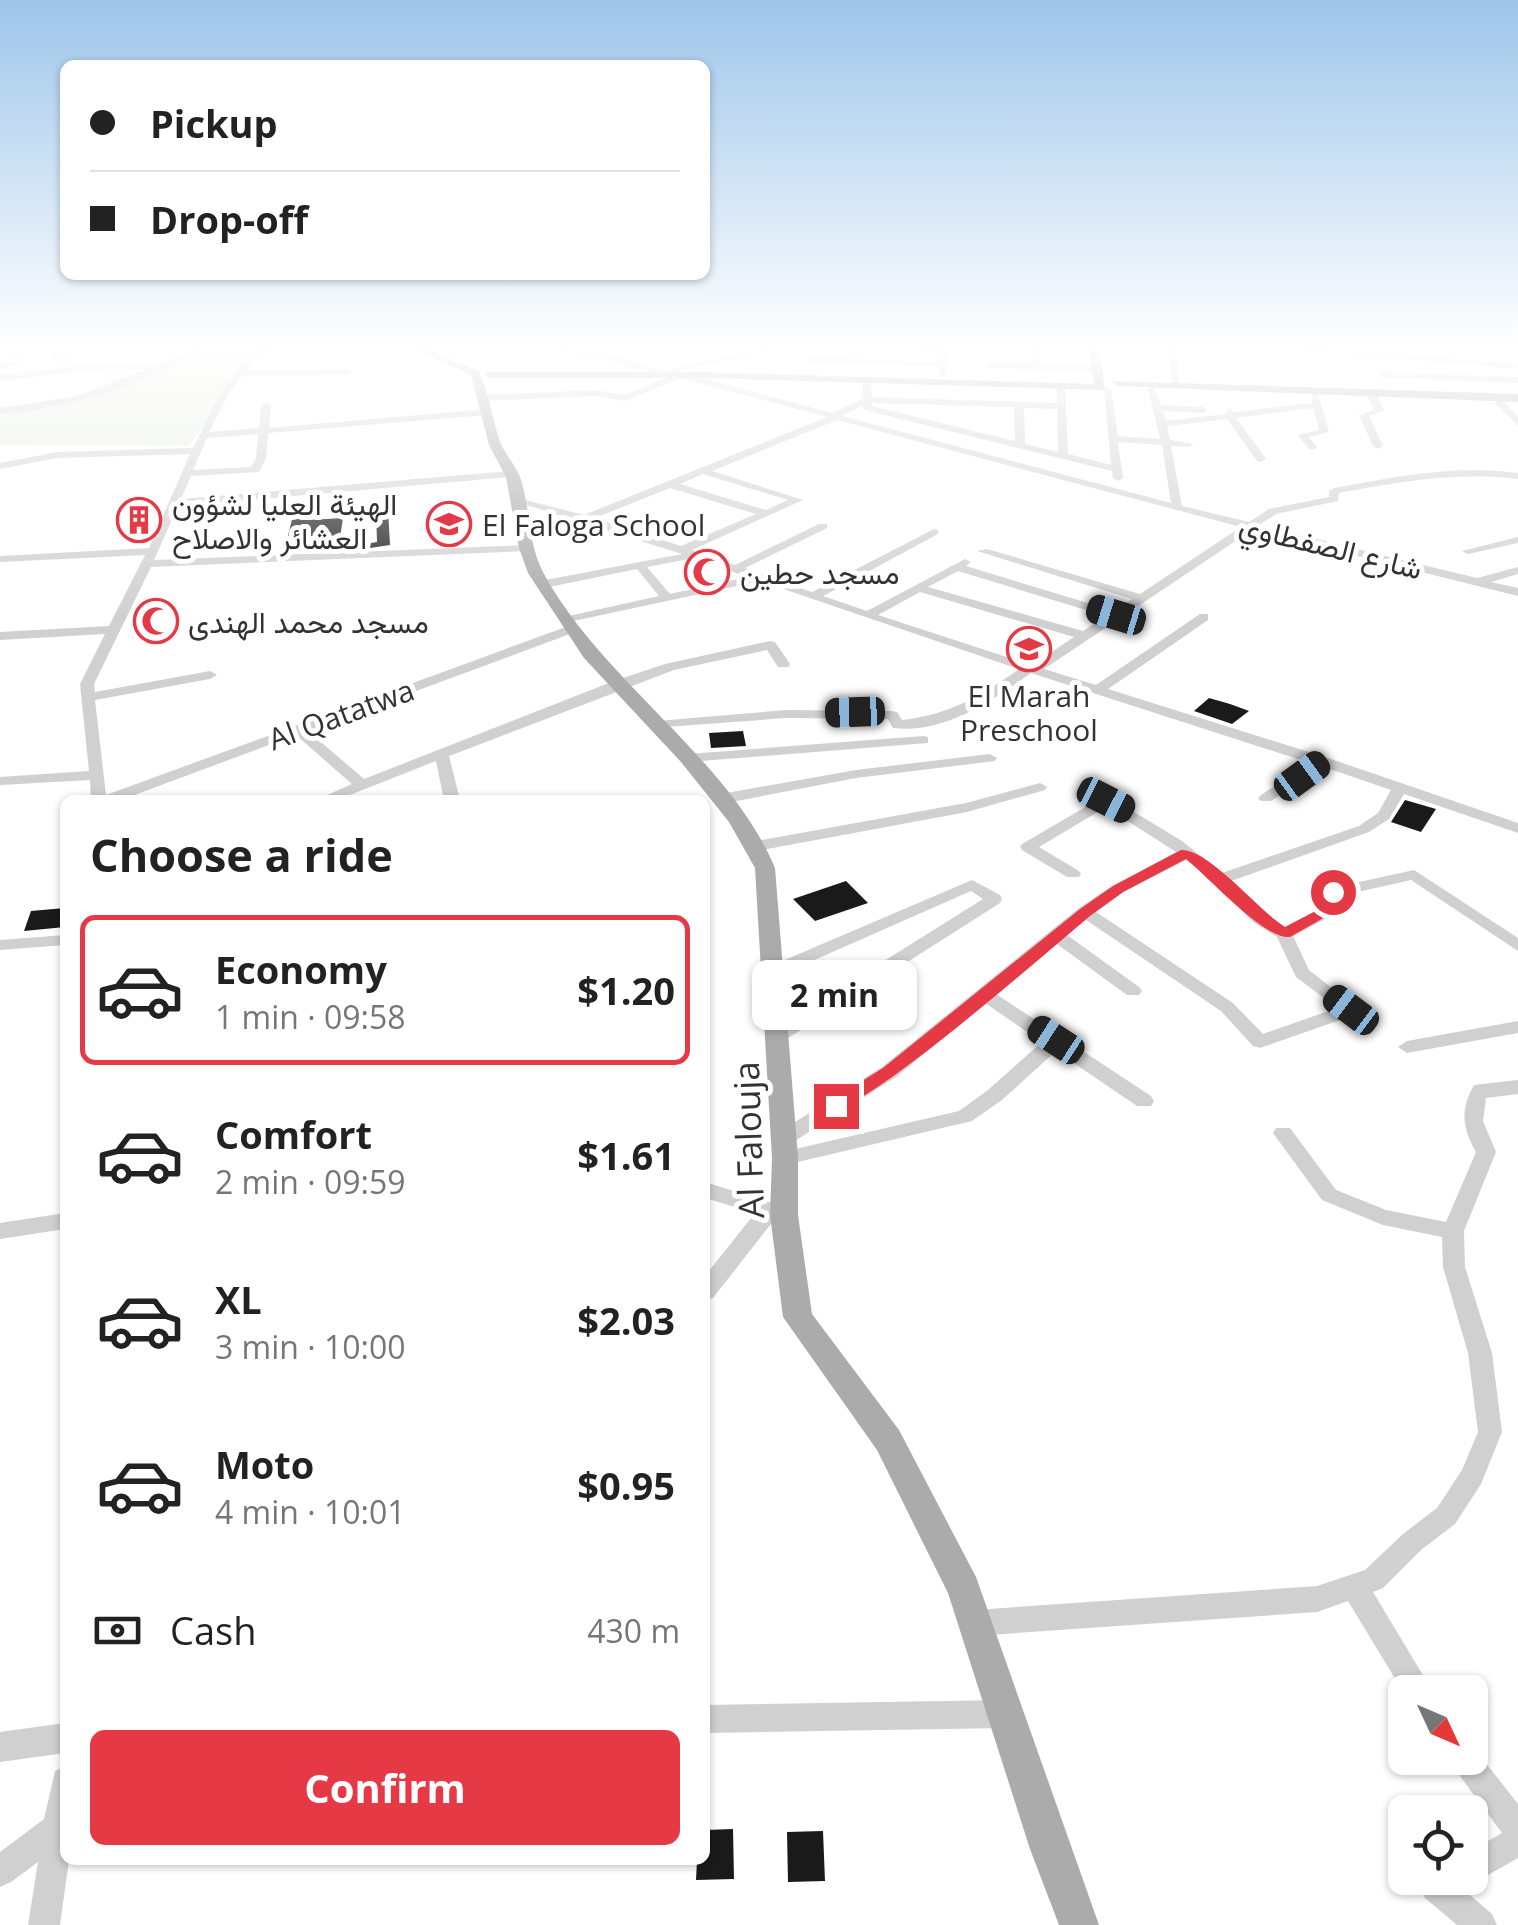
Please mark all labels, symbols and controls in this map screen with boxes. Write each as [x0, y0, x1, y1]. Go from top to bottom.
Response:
text: Pickup [150, 97, 278, 149]
text: Drop-off [150, 193, 308, 245]
place label: الهيئة العليا لشؤون العشائر والاصلاح [172, 483, 397, 559]
building icon: الهيئة العليا لشؤون العشائر والاصلاح [116, 497, 162, 543]
school or university icon: El Faloga School [426, 501, 472, 547]
street label: شارع الصفطاوي [1234, 503, 1427, 593]
place label: El Faloga School [482, 504, 705, 545]
mosque icon: مسجد حطين [684, 549, 730, 595]
place label: مسجد حطين [740, 552, 899, 593]
car [1083, 592, 1149, 638]
mosque icon: مسجد محمد الهندى [133, 598, 179, 644]
place label: مسجد محمد الهندى [188, 601, 429, 642]
school or university icon: El Marah Preschool [1006, 626, 1052, 672]
street label: Al Qatatwa [262, 669, 420, 759]
place label: El Marah Preschool [960, 675, 1098, 750]
car [824, 696, 886, 728]
car [1269, 746, 1335, 806]
car [1072, 773, 1140, 827]
text: Choose a ride [90, 824, 393, 885]
route start [1311, 870, 1356, 915]
text: Economy [215, 943, 387, 995]
icon: car [95, 945, 185, 1035]
callout: 2 min [754, 961, 918, 1031]
text: $1.20 [577, 964, 675, 1016]
text: 2 min [790, 973, 879, 1016]
car [1318, 980, 1384, 1040]
text: 1 min · 09:58 [215, 995, 406, 1038]
car [1023, 1011, 1089, 1069]
street label: Al Falouja [722, 1061, 774, 1219]
route end [814, 1084, 859, 1129]
text: Comfort [215, 1108, 372, 1160]
icon: car [95, 1110, 185, 1200]
text: $1.61 [577, 1129, 675, 1181]
text: 2 min · 09:59 [215, 1160, 406, 1203]
text: XL [215, 1273, 262, 1325]
icon: car [95, 1275, 185, 1365]
text: $2.03 [577, 1294, 675, 1346]
text: 3 min · 10:00 [215, 1325, 406, 1368]
text: Moto [215, 1438, 314, 1490]
icon: car [95, 1440, 185, 1530]
text: $0.95 [577, 1459, 675, 1511]
text: 4 min · 10:01 [215, 1490, 406, 1533]
icon: cash [90, 1603, 145, 1658]
text: Cash [170, 1604, 256, 1656]
text: 430 m [587, 1609, 680, 1652]
north arrow [1388, 1675, 1488, 1775]
map controls [1388, 1675, 1488, 1895]
button: Confirm [90, 1730, 680, 1845]
button: locate [1388, 1795, 1488, 1895]

